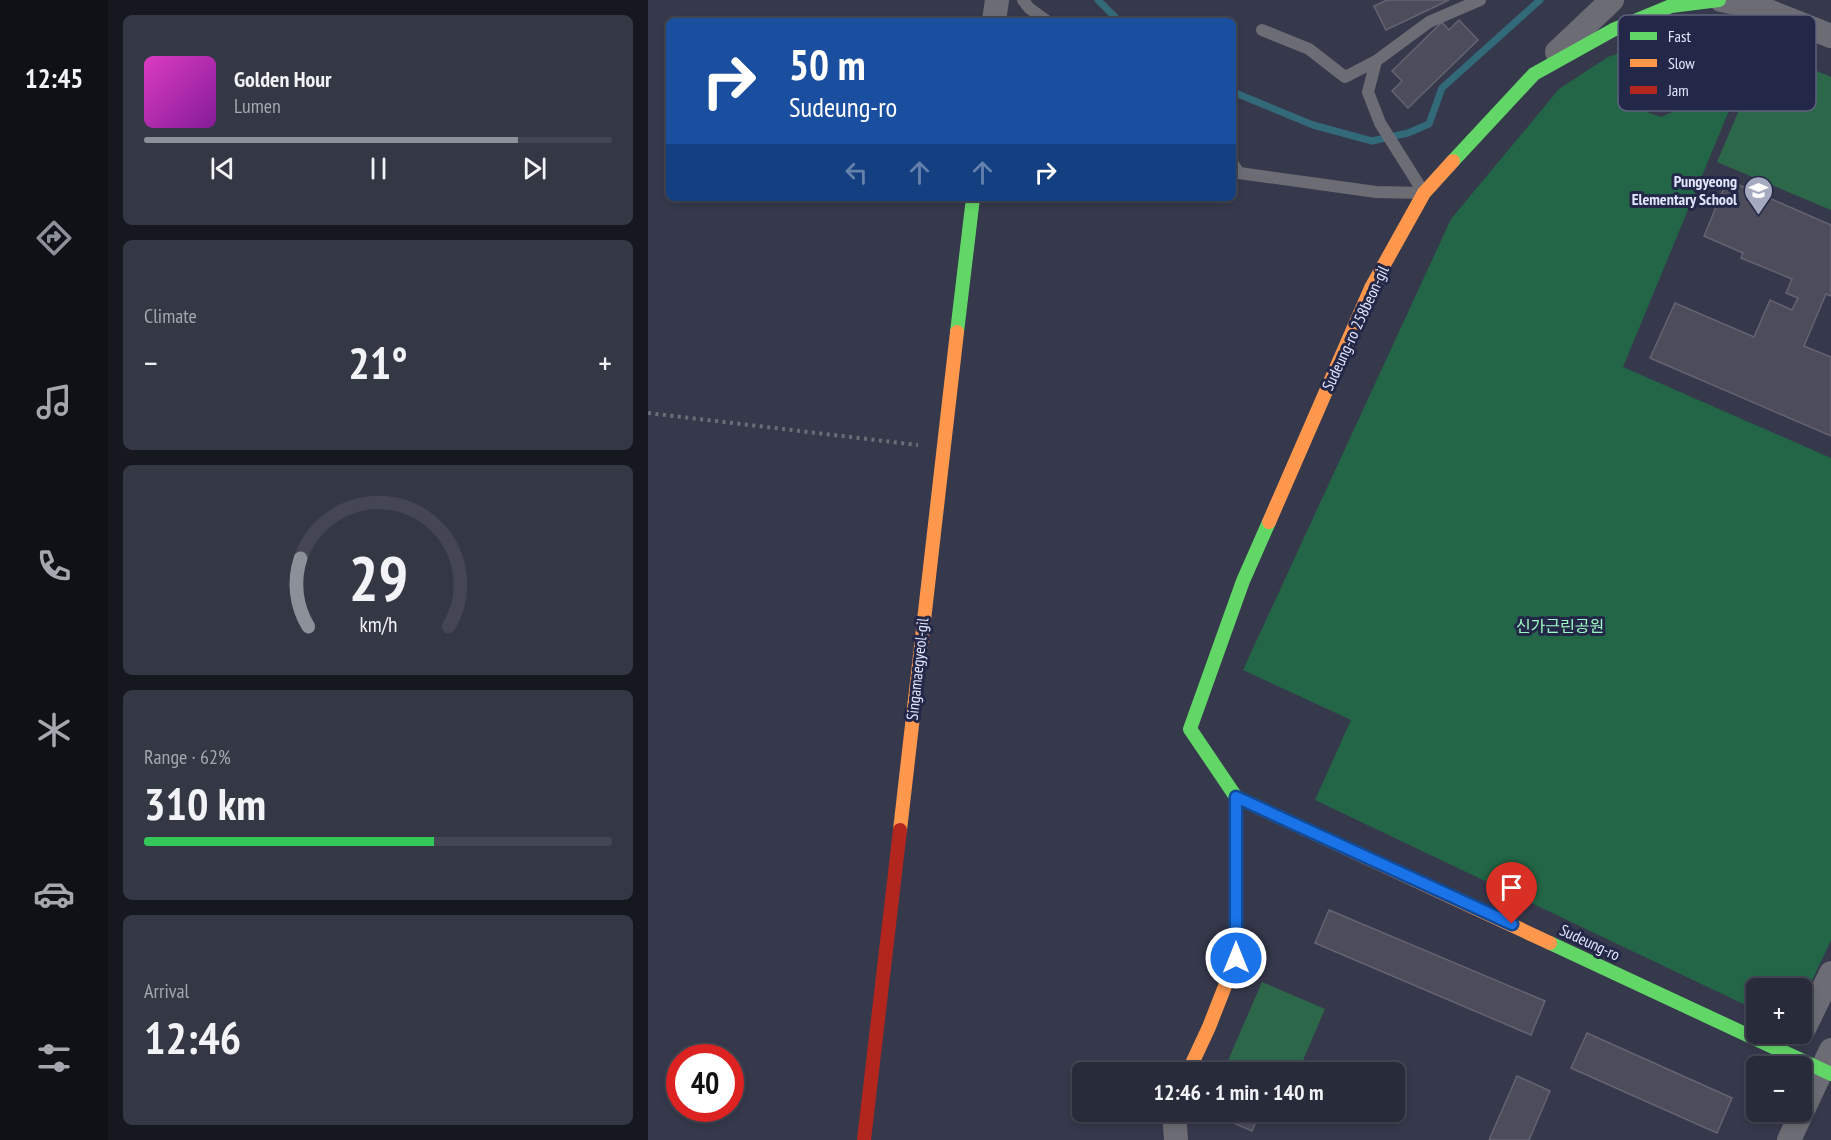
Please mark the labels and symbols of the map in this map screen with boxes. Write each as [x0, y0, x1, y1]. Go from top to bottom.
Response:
legend [1618, 15, 1816, 111]
text: Fast [1668, 26, 1691, 46]
text: Slow [1668, 53, 1695, 73]
text: Jam [1667, 80, 1689, 100]
place label: Pungyeong Elementary School [1632, 171, 1737, 209]
school or university icon: Pungyeong Elementary School [1742, 174, 1774, 216]
street label: Sudeung-ro 258beon-gil [1317, 262, 1393, 394]
park label: 신가근린공원 [1516, 616, 1604, 636]
street label: Singamaegyeol-gil [902, 617, 932, 721]
pin [1486, 862, 1537, 924]
street label: Sudeung-ro [1557, 919, 1623, 965]
position arrow [1204, 926, 1268, 990]
speed limit sign: 40 [666, 1044, 744, 1122]

